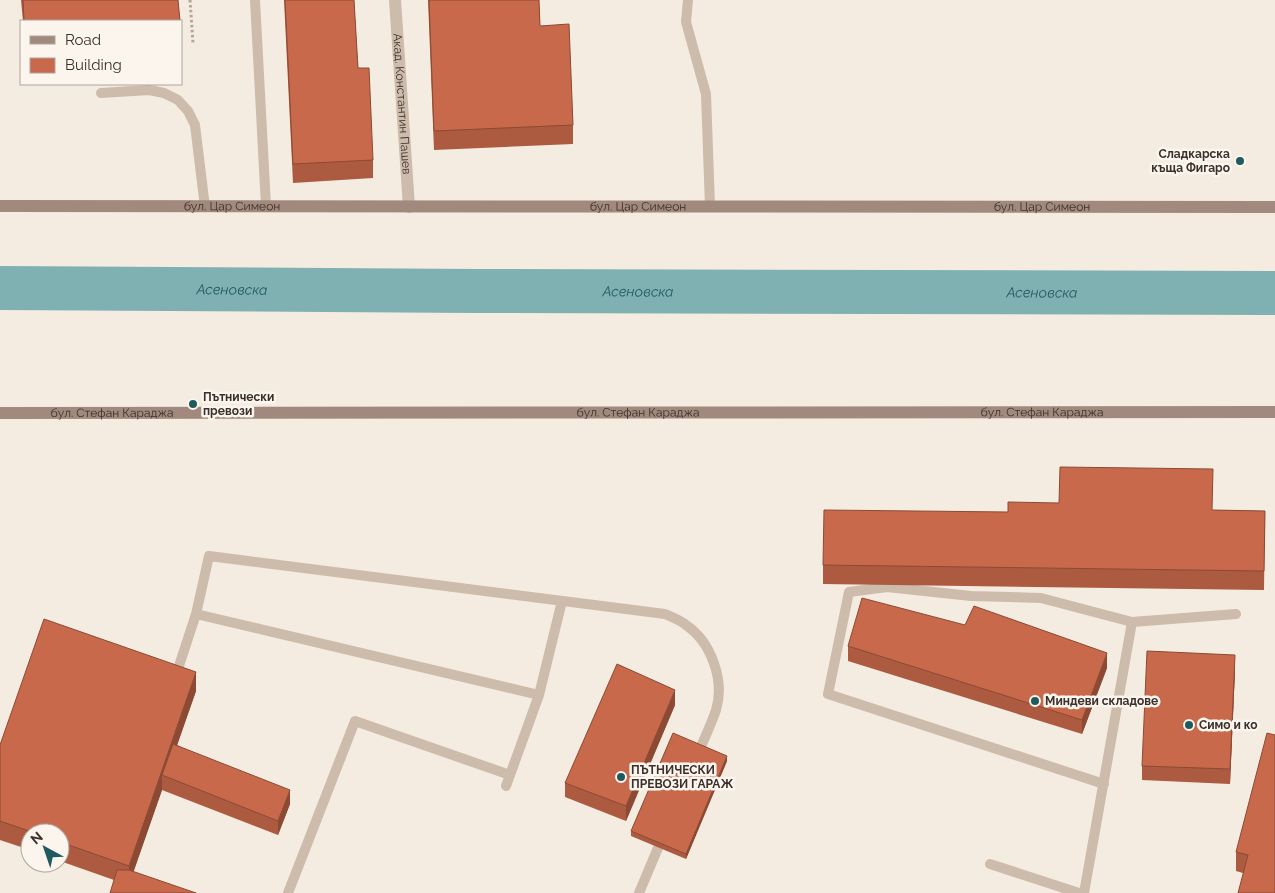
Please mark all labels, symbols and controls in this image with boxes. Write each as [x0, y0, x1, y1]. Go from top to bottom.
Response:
legend [20, 20, 182, 85]
text: Road [65, 31, 101, 49]
street label: Акад. Константин Пашев [390, 33, 414, 175]
text: Building [65, 56, 122, 74]
place label: Сладкарска къща Фигаро [1151, 147, 1230, 175]
marker: Сладкарска къща Фигаро [1234, 155, 1246, 167]
street label: бул. Цар Симеон [184, 199, 280, 213]
street label: бул. Цар Симеон [590, 199, 686, 214]
street label: бул. Цар Симеон [994, 200, 1090, 214]
water label: Асеновска [195, 281, 268, 298]
water label: Асеновска [601, 283, 674, 299]
water label: Асеновска [1005, 284, 1078, 301]
place label: Пътнически превози [203, 390, 274, 418]
marker: Пътнически превози [187, 398, 199, 410]
street label: бул. Стефан Караджа [577, 405, 699, 420]
street label: бул. Стефан Караджа [981, 405, 1103, 419]
street label: бул. Стефан Караджа [51, 406, 173, 420]
place label: Миндеви складове [1045, 694, 1158, 708]
marker: Миндеви складове [1029, 695, 1041, 707]
place label: Симо и ко [1199, 718, 1258, 732]
marker: Симо и ко [1183, 719, 1195, 731]
place label: ПЪТНИЧЕСКИ ПРЕВОЗИ ГАРАЖ [631, 763, 733, 791]
marker: ПЪТНИЧЕСКИ ПРЕВОЗИ ГАРАЖ [615, 771, 627, 783]
north arrow [20, 823, 70, 873]
text: N [27, 828, 46, 848]

